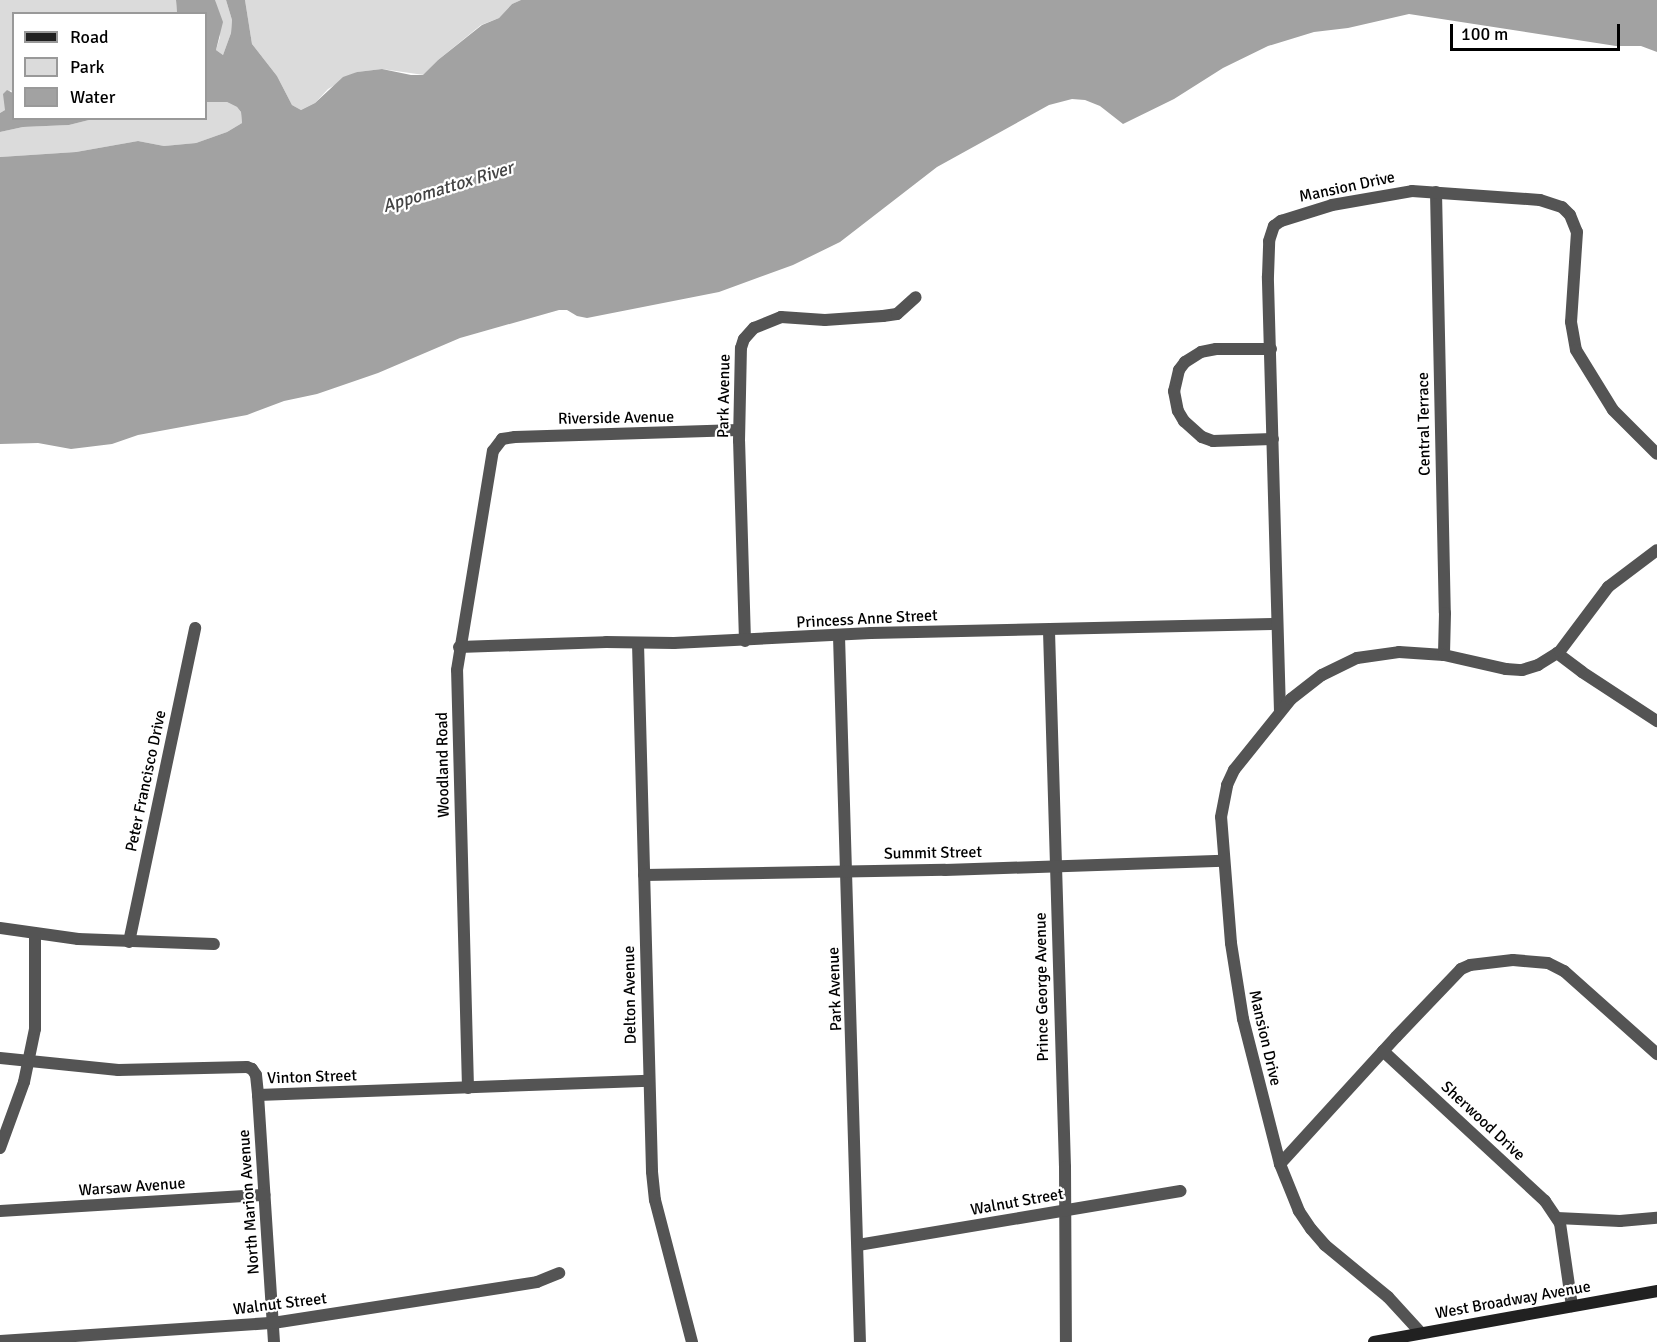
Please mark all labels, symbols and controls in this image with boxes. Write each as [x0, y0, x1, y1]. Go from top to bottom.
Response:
legend [12, 12, 207, 120]
scale bar [1453, 12, 1622, 50]
text: 100 m [1461, 23, 1508, 45]
text: Road [70, 26, 109, 48]
text: Park [70, 56, 105, 78]
text: Water [70, 86, 115, 108]
water label: Appomattox River [380, 157, 516, 217]
street label: Mansion Drive [1297, 167, 1397, 207]
street label: Park Avenue [714, 354, 734, 438]
street label: Central Terrace [1413, 372, 1435, 476]
street label: Riverside Avenue [558, 407, 674, 429]
street label: Princess Anne Street [796, 606, 938, 632]
street label: Peter Francisco Drive [122, 708, 170, 854]
street label: Woodland Road [432, 712, 454, 818]
street label: Summit Street [884, 843, 982, 863]
street label: Prince George Avenue [1031, 912, 1053, 1062]
street label: Delton Avenue [620, 945, 640, 1045]
street label: Park Avenue [824, 947, 846, 1031]
street label: Mansion Drive [1245, 988, 1285, 1088]
street label: Vinton Street [267, 1066, 357, 1088]
street label: Sherwood Drive [1437, 1077, 1529, 1165]
street label: North Marion Avenue [234, 1129, 264, 1275]
street label: Warsaw Avenue [78, 1174, 186, 1200]
street label: Walnut Street [969, 1184, 1065, 1220]
street label: West Broadway Avenue [1434, 1277, 1592, 1323]
street label: Walnut Street [232, 1289, 328, 1319]

